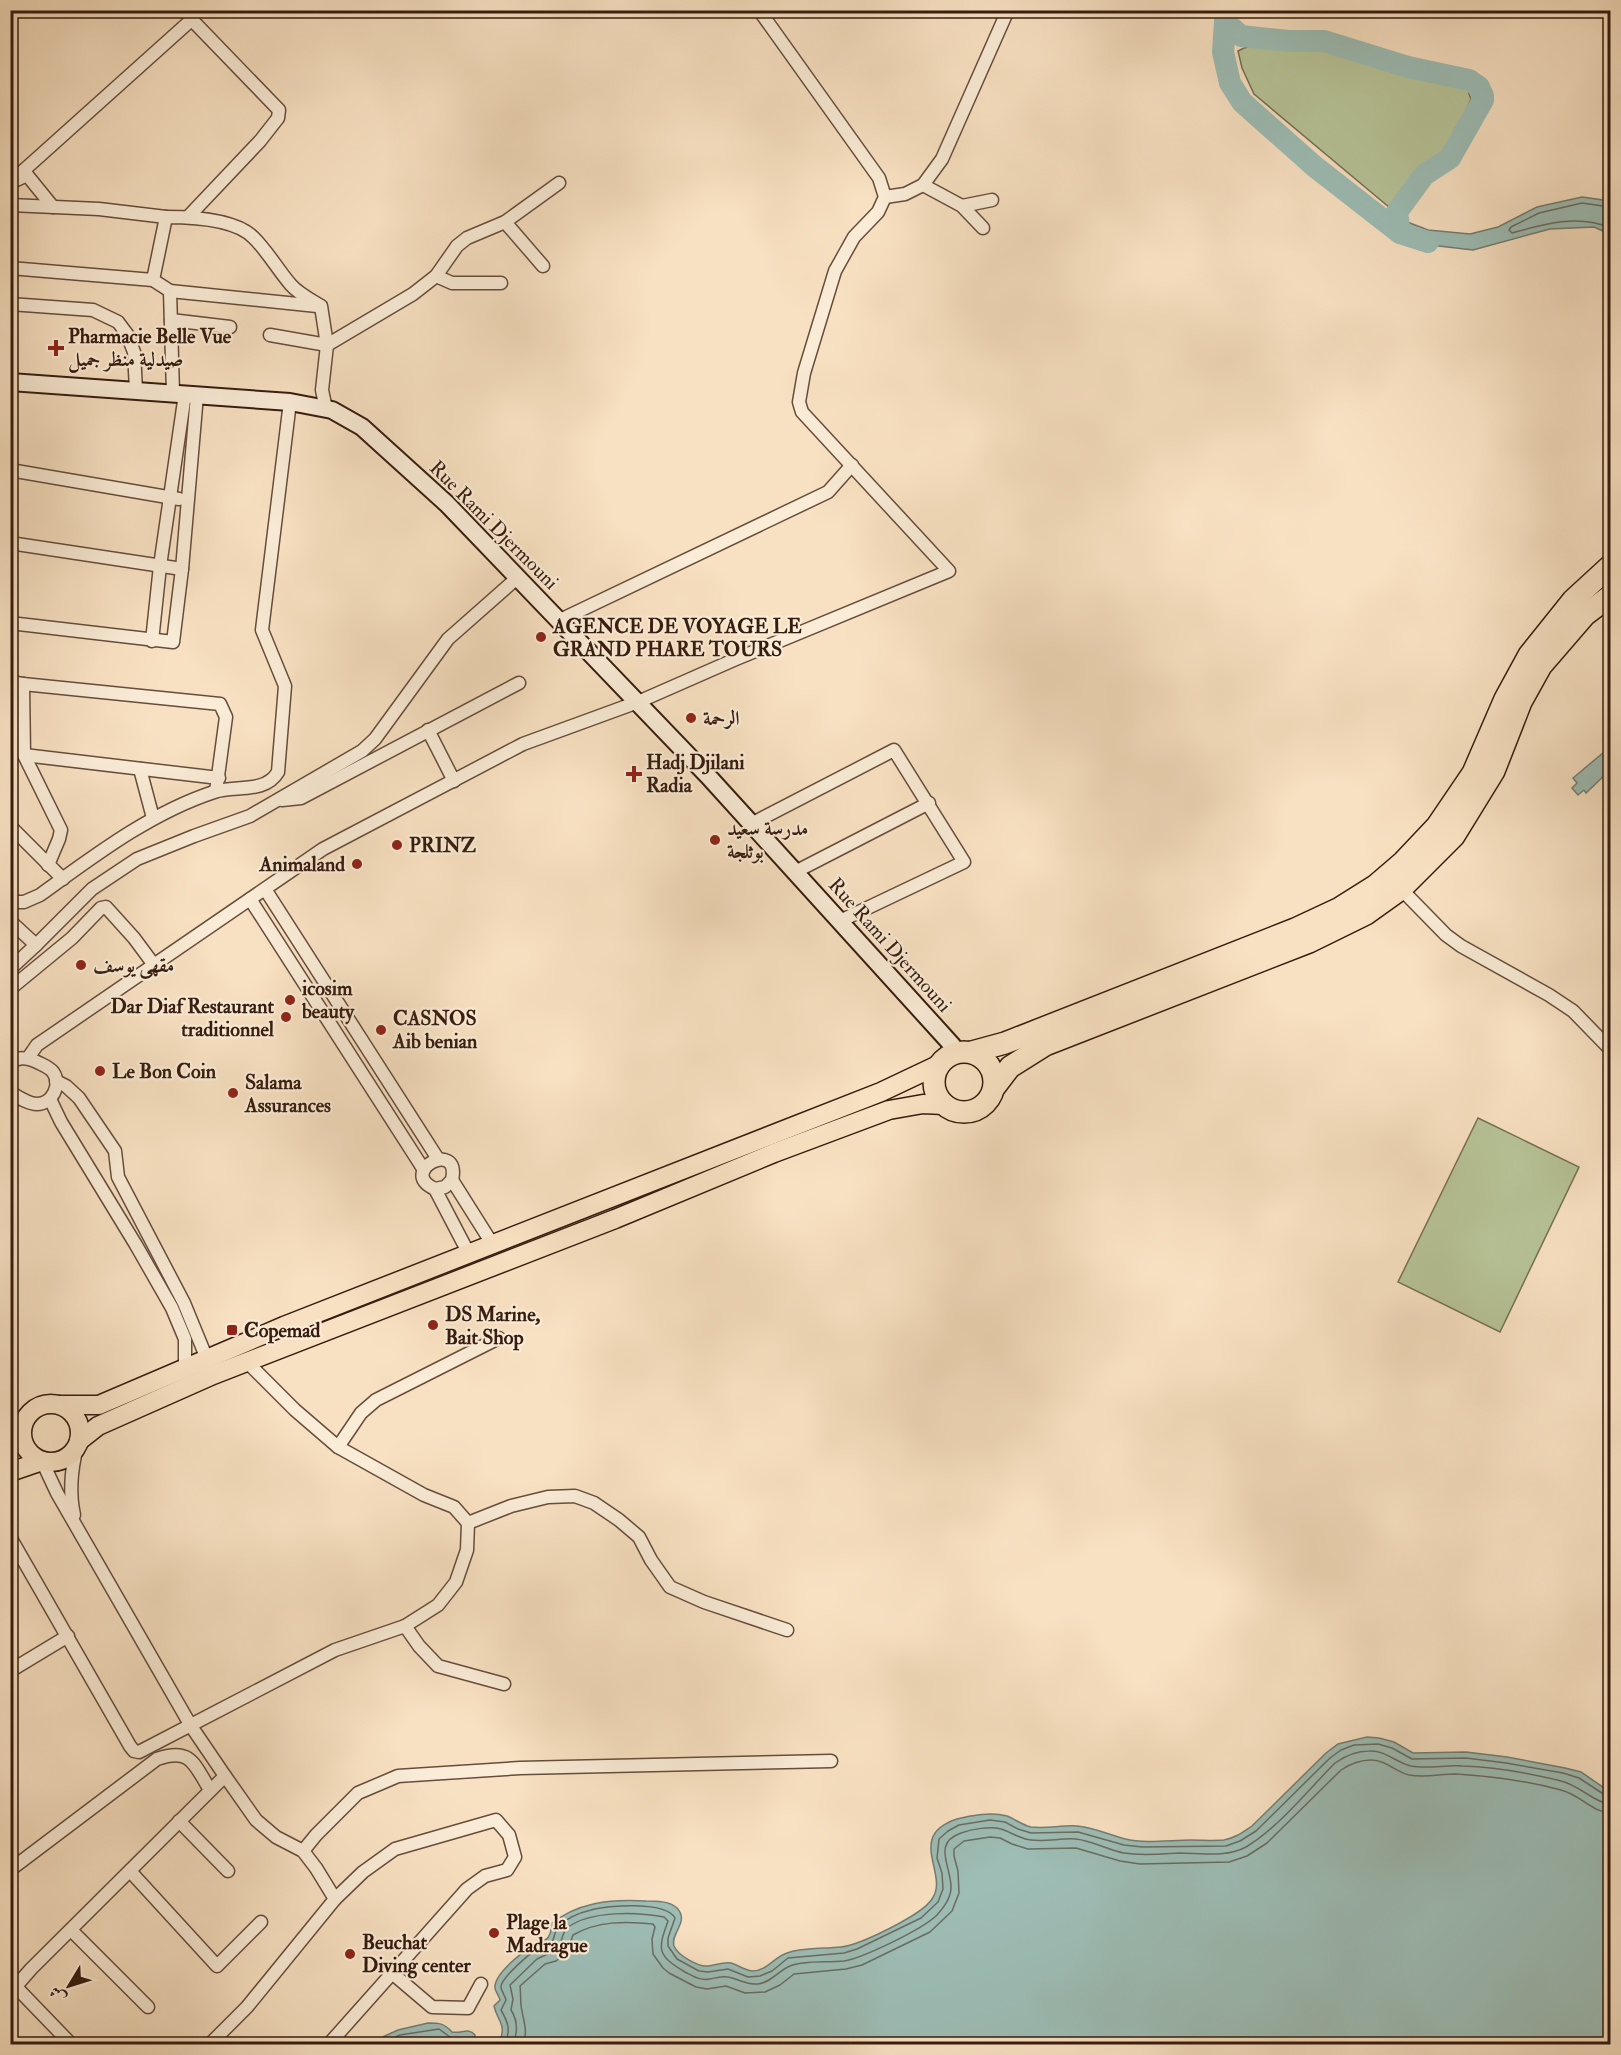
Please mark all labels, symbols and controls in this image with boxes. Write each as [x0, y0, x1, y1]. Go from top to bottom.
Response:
place label: Pharmacie Belle Vue صيدلية منظر جميل [68, 324, 232, 373]
marker: Pharmacie Belle Vue صيدلية منظر جميل [49, 341, 63, 355]
street label: Rue Rami Djermouni [424, 455, 564, 595]
place label: AGENCE DE VOYAGE LE GRAND PHARE TOURS [552, 614, 802, 662]
marker: AGENCE DE VOYAGE LE GRAND PHARE TOURS [534, 630, 548, 644]
place label: الرحمة [703, 706, 740, 731]
marker: الرحمة [684, 711, 698, 725]
place label: Hadj Djilani Radia [646, 750, 745, 798]
marker: Hadj Djilani Radia [627, 767, 641, 781]
place label: مدرسة سعيد بوثلجة [727, 816, 808, 864]
place label: PRINZ [409, 833, 476, 858]
marker: مدرسة سعيد بوثلجة [708, 833, 722, 847]
marker: PRINZ [390, 838, 404, 852]
place label: Animaland [258, 852, 345, 877]
marker: Animaland [350, 857, 364, 871]
street label: Rue Rami Djermouni [823, 873, 957, 1017]
place label: مقهى يوسف [93, 953, 174, 979]
marker: مقهى يوسف [74, 958, 88, 972]
place label: icosim beauty [301, 976, 355, 1025]
marker: icosim beauty [283, 993, 297, 1007]
place label: Dar Diaf Restaurant traditionnel [111, 994, 275, 1042]
place label: CASNOS Aib benian [392, 1006, 478, 1054]
marker: Dar Diaf Restaurant traditionnel [279, 1010, 293, 1024]
marker: CASNOS Aib benian [374, 1023, 388, 1037]
place label: Le Bon Coin [112, 1059, 217, 1084]
marker: Le Bon Coin [93, 1064, 107, 1078]
place label: Salama Assurances [244, 1070, 331, 1118]
marker: Salama Assurances [226, 1086, 240, 1100]
place label: DS Marine, Bait Shop [445, 1302, 541, 1351]
place label: Copemad [244, 1318, 320, 1344]
marker: DS Marine, Bait Shop [426, 1318, 440, 1332]
marker: Copemad [225, 1323, 239, 1337]
place label: Plage la Madrague [505, 1910, 588, 1959]
marker: Plage la Madrague [487, 1926, 501, 1940]
place label: Beuchat Diving center [362, 1930, 471, 1979]
marker: Beuchat Diving center [343, 1947, 357, 1961]
north arrow [39, 1956, 99, 2016]
text: ش [45, 1982, 71, 2007]

